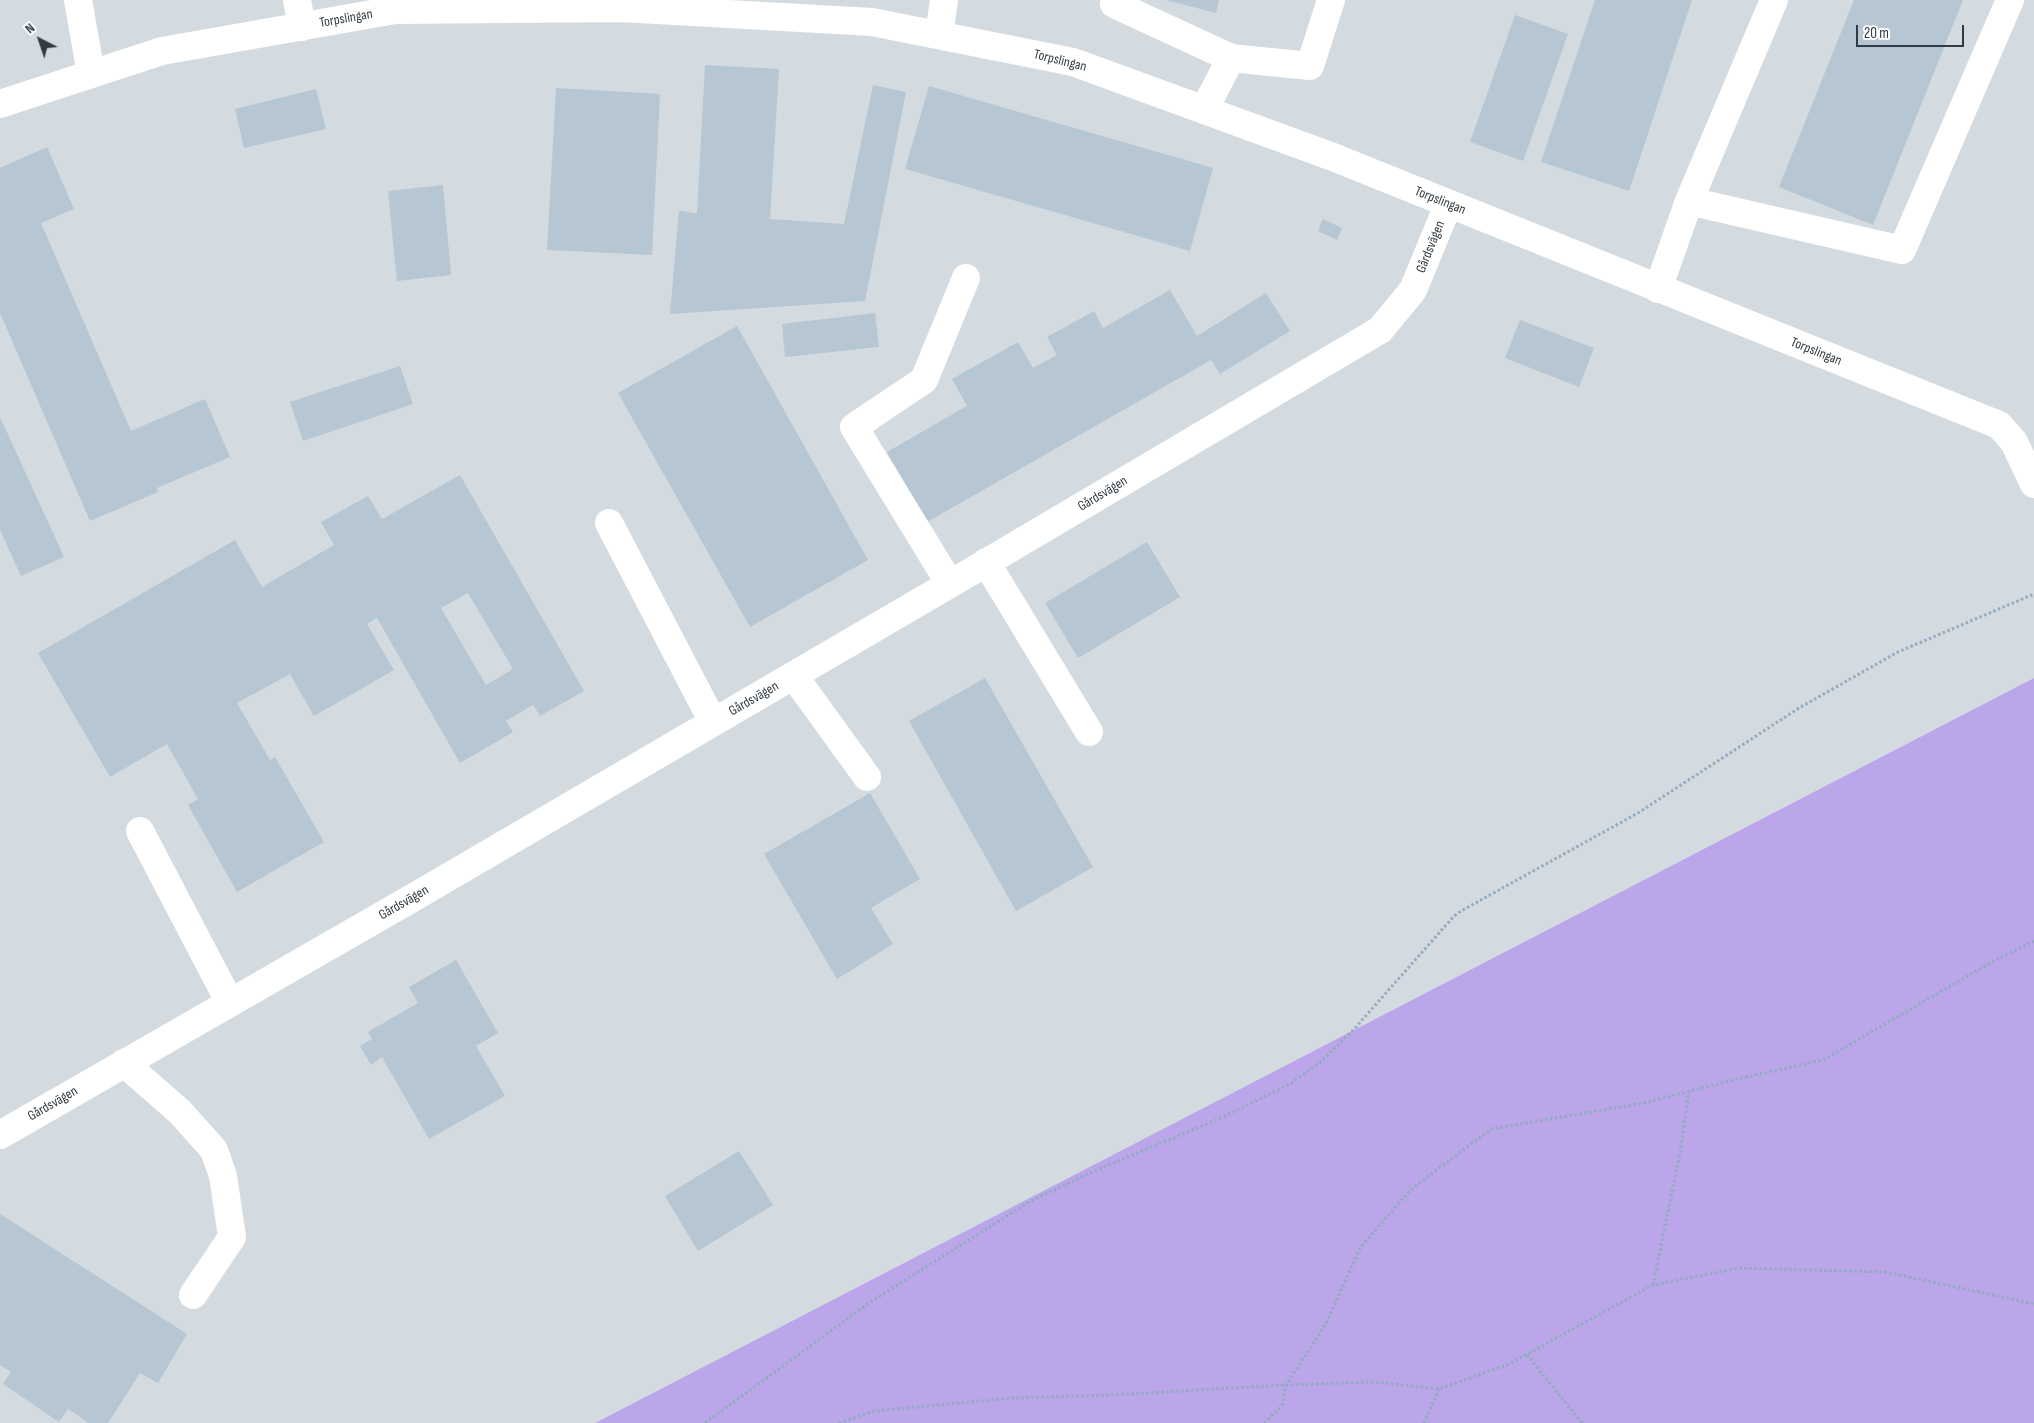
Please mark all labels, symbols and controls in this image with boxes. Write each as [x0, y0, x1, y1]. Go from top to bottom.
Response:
street label: Torpslingan [318, 6, 374, 32]
north arrow [15, 15, 65, 65]
scale bar [1859, 15, 1966, 47]
text: N [21, 19, 38, 37]
text: 20 m [1864, 24, 1889, 43]
street label: Torpslingan [1032, 46, 1088, 76]
street label: Torpslingan [1412, 183, 1468, 219]
street label: Gårdsvägen [1413, 219, 1449, 275]
street label: Torpslingan [1788, 334, 1844, 370]
street label: Gårdsvägen [1075, 473, 1131, 515]
street label: Gårdsvägen [726, 678, 782, 720]
street label: Gårdsvägen [376, 882, 432, 924]
street label: Gårdsvägen [25, 1083, 81, 1125]

